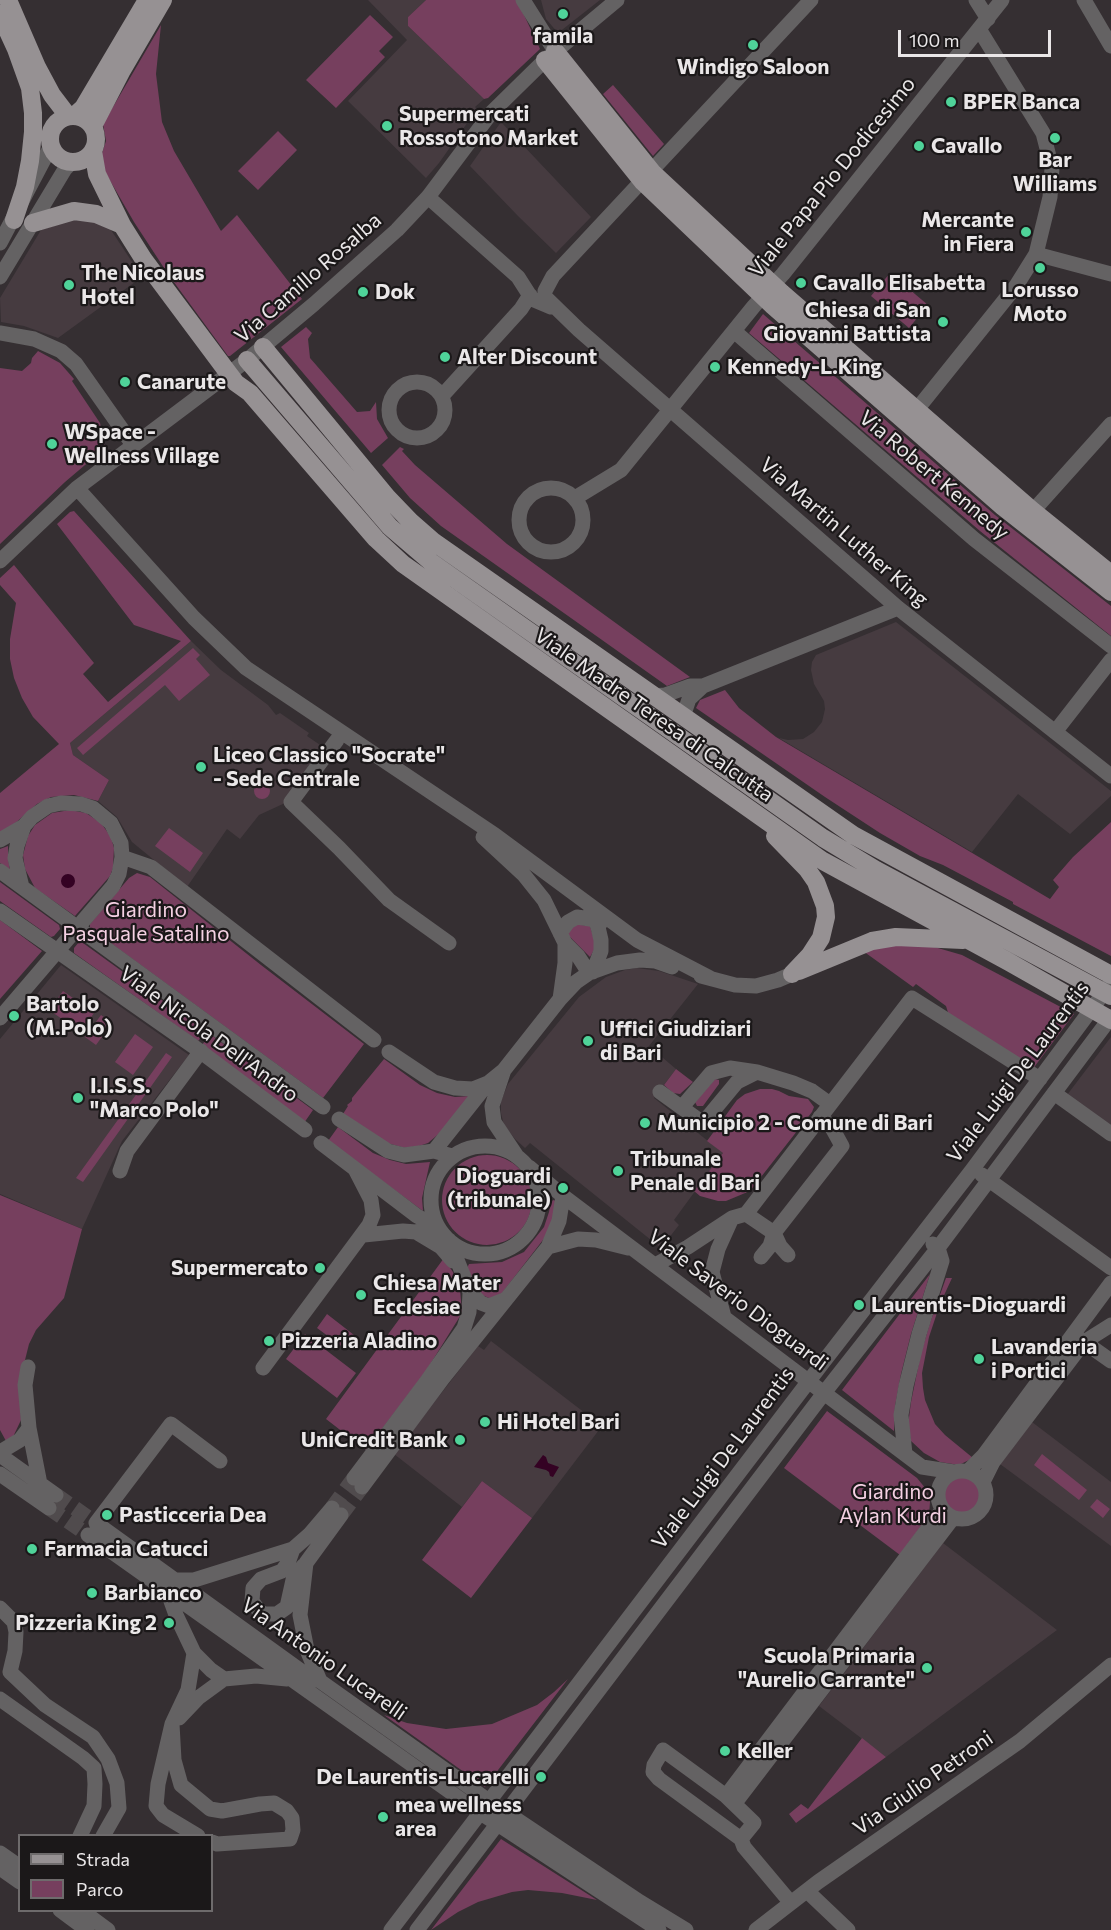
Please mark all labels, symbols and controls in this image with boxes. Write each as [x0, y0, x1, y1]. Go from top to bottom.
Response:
marker: famila [556, 7, 570, 21]
scale bar [901, 18, 1054, 56]
place label: famila [533, 23, 593, 49]
text: 100 m [909, 29, 959, 51]
marker: Windigo Saloon [746, 38, 760, 52]
place label: Windigo Saloon [677, 54, 829, 80]
street label: Viale Papa Pio Dodicesimo [743, 72, 921, 282]
place label: BPER Banca [963, 89, 1080, 115]
marker: BPER Banca [944, 95, 958, 109]
place label: Supermercati Rossotono Market [399, 101, 578, 151]
marker: Supermercati Rossotono Market [380, 119, 394, 133]
marker: Bar Williams [1048, 131, 1062, 145]
place label: Cavallo [931, 133, 1002, 159]
marker: Cavallo [912, 139, 926, 153]
place label: Bar Williams [1013, 147, 1097, 197]
street label: Via Camillo Rosalba [229, 207, 387, 349]
place label: Mercante in Fiera [921, 207, 1014, 257]
marker: Mercante in Fiera [1019, 225, 1033, 239]
place label: The Nicolaus Hotel [81, 260, 205, 310]
marker: Lorusso Moto [1033, 261, 1047, 275]
place label: Cavallo Elisabetta [813, 270, 986, 296]
marker: Cavallo Elisabetta [794, 276, 808, 290]
place label: Lorusso Moto [1001, 277, 1079, 327]
marker: The Nicolaus Hotel [62, 278, 76, 292]
place label: Dok [375, 279, 415, 305]
marker: Dok [356, 285, 370, 299]
place label: Chiesa di San Giovanni Battista [763, 297, 931, 347]
marker: Chiesa di San Giovanni Battista [936, 315, 950, 329]
place label: Alter Discount [457, 344, 597, 370]
marker: Alter Discount [438, 350, 452, 364]
place label: Kennedy-L.King [727, 354, 882, 380]
marker: Kennedy-L.King [708, 360, 722, 374]
place label: Canarute [137, 369, 226, 395]
marker: Canarute [118, 375, 132, 389]
street label: Via Robert Kennedy [854, 405, 1014, 545]
place label: WSpace - Wellness Village [64, 419, 219, 469]
marker: WSpace - Wellness Village [45, 437, 59, 451]
street label: Via Martin Luther King [755, 452, 933, 612]
street label: Viale Madre Teresa di Calcutta [529, 623, 779, 807]
place label: Liceo Classico "Socrate" - Sede Centrale [213, 742, 445, 792]
marker: Liceo Classico "Socrate" - Sede Centrale [194, 760, 208, 774]
park label: Giardino Pasquale Satalino [62, 897, 230, 947]
street label: Viale Nicola Dell'Andro [115, 961, 303, 1107]
street label: Viale Luigi De Laurentis [941, 976, 1095, 1168]
place label: Bartolo (M.Polo) [26, 991, 112, 1041]
marker: Bartolo (M.Polo) [7, 1009, 21, 1023]
place label: Uffici Giudiziari di Bari [600, 1016, 751, 1066]
marker: Uffici Giudiziari di Bari [581, 1034, 595, 1048]
place label: I.I.S.S. "Marco Polo" [90, 1073, 219, 1123]
marker: I.I.S.S. "Marco Polo" [71, 1091, 85, 1105]
place label: Municipio 2 - Comune di Bari [657, 1110, 933, 1136]
marker: Municipio 2 - Comune di Bari [638, 1116, 652, 1130]
place label: Tribunale Penale di Bari [630, 1146, 760, 1196]
place label: Dioguardi (tribunale) [447, 1163, 551, 1213]
marker: Tribunale Penale di Bari [611, 1164, 625, 1178]
marker: Dioguardi (tribunale) [556, 1181, 570, 1195]
street label: Viale Saverio Dioguardi [643, 1224, 833, 1376]
place label: Supermercato [171, 1255, 308, 1281]
marker: Supermercato [313, 1261, 327, 1275]
place label: Chiesa Mater Ecclesiae [373, 1270, 501, 1320]
marker: Chiesa Mater Ecclesiae [354, 1288, 368, 1302]
place label: Laurentis-Dioguardi [871, 1292, 1066, 1318]
marker: Laurentis-Dioguardi [852, 1298, 866, 1312]
place label: Pizzeria Aladino [281, 1328, 437, 1354]
marker: Pizzeria Aladino [262, 1334, 276, 1348]
place label: Lavanderia i Portici [991, 1334, 1097, 1384]
marker: Lavanderia i Portici [972, 1352, 986, 1366]
street label: Viale Luigi De Laurentis [646, 1362, 800, 1554]
place label: Hi Hotel Bari [497, 1409, 620, 1435]
marker: Hi Hotel Bari [478, 1415, 492, 1429]
place label: UniCredit Bank [301, 1427, 448, 1453]
marker: UniCredit Bank [453, 1433, 467, 1447]
park label: Giardino Aylan Kurdi [839, 1479, 947, 1529]
place label: Pasticceria Dea [119, 1502, 267, 1528]
marker: Pasticceria Dea [100, 1508, 114, 1522]
place label: Farmacia Catucci [44, 1536, 208, 1562]
marker: Farmacia Catucci [25, 1542, 39, 1556]
place label: Barbianco [104, 1580, 202, 1606]
marker: Barbianco [85, 1586, 99, 1600]
street label: Via Antonio Lucarelli [236, 1592, 412, 1726]
place label: Pizzeria King 2 [15, 1610, 157, 1636]
marker: Pizzeria King 2 [162, 1616, 176, 1630]
place label: Scuola Primaria "Aurelio Carrante" [738, 1643, 915, 1693]
marker: Scuola Primaria "Aurelio Carrante" [920, 1661, 934, 1675]
street label: Via Giulio Petroni [848, 1725, 998, 1841]
place label: Keller [737, 1738, 793, 1764]
marker: Keller [718, 1744, 732, 1758]
place label: De Laurentis-Lucarelli [316, 1764, 529, 1790]
marker: De Laurentis-Lucarelli [534, 1770, 548, 1784]
place label: mea wellness area [395, 1792, 522, 1842]
marker: mea wellness area [376, 1810, 390, 1824]
legend [18, 1834, 213, 1912]
text: Strada [76, 1848, 130, 1870]
text: Parco [76, 1878, 123, 1900]

